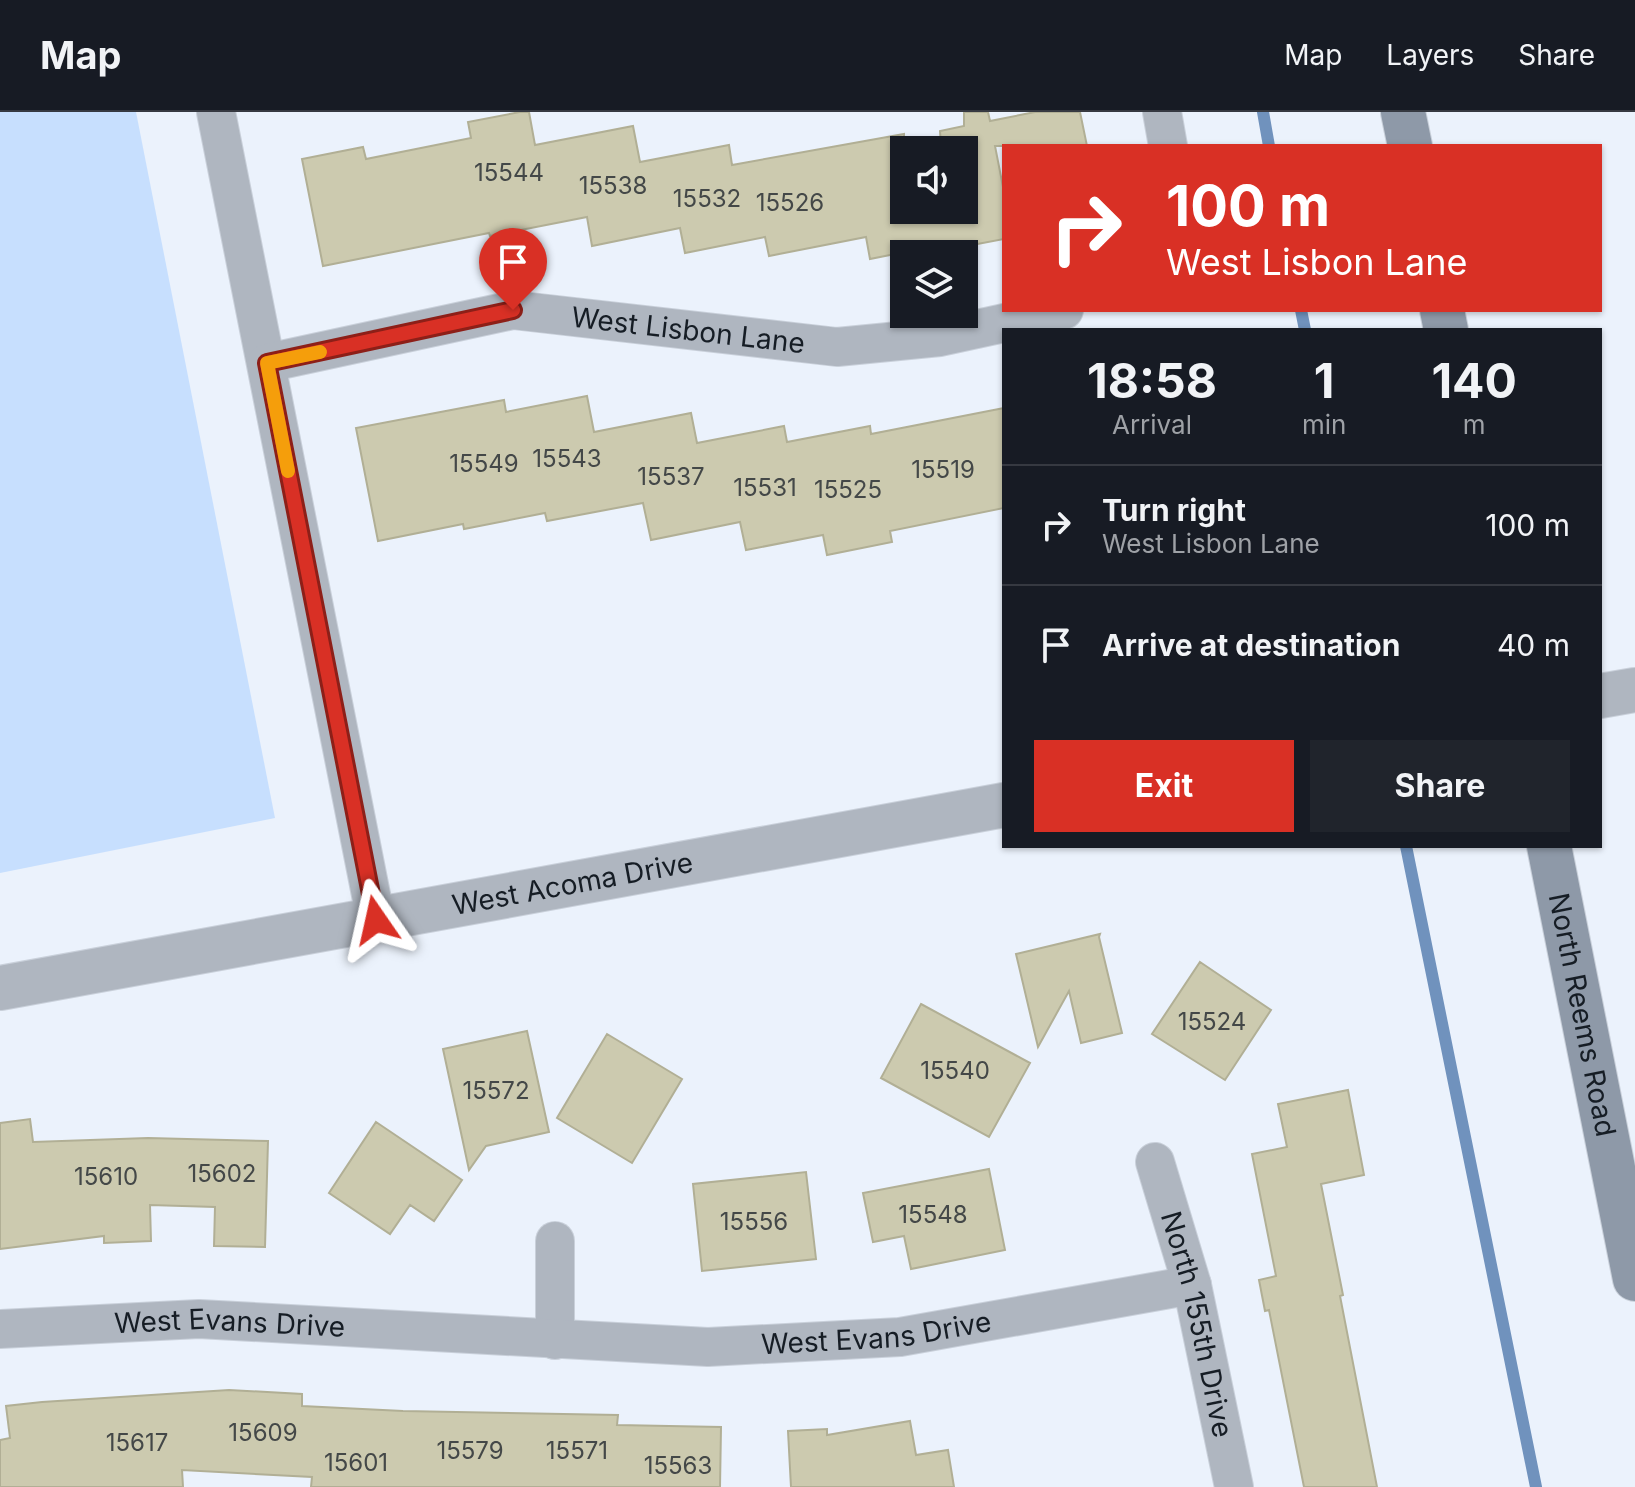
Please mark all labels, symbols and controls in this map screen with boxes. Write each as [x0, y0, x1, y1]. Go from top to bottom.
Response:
text: Map [40, 32, 121, 78]
text: Map [1284, 38, 1342, 72]
text: Layers [1386, 38, 1474, 72]
text: Share [1518, 38, 1595, 72]
map controls [890, 136, 978, 328]
button: sound [890, 136, 978, 224]
house number: 15544 [474, 158, 544, 187]
house number: 15538 [579, 171, 647, 200]
text: 100 m [1166, 172, 1330, 240]
icon: right [1034, 176, 1138, 280]
house number: 15532 [673, 184, 741, 213]
house number: 15526 [756, 188, 824, 217]
pin [479, 228, 547, 310]
icon: arrive [491, 240, 535, 284]
button: layers [890, 240, 978, 328]
text: West Lisbon Lane [1166, 240, 1467, 284]
street label: West Lisbon Lane [570, 300, 807, 360]
text: 18:58 [1087, 351, 1217, 410]
text: 1 [1314, 351, 1335, 410]
text: 140 [1431, 351, 1517, 410]
text: Arrival [1112, 409, 1192, 440]
text: min [1302, 409, 1346, 440]
text: m [1463, 409, 1486, 440]
house number: 15543 [532, 444, 602, 473]
house number: 15549 [449, 449, 519, 478]
house number: 15519 [911, 455, 975, 484]
house number: 15537 [637, 462, 705, 491]
house number: 15531 [733, 473, 797, 502]
house number: 15525 [814, 475, 882, 504]
text: Turn right [1102, 492, 1246, 528]
icon: right [1034, 503, 1078, 547]
text: 100 m [1485, 507, 1570, 543]
text: West Lisbon Lane [1102, 528, 1320, 559]
icon: arrive [1034, 623, 1078, 667]
text: Arrive at destination [1102, 627, 1400, 663]
text: 40 m [1497, 627, 1570, 663]
button: Exit [1034, 740, 1294, 832]
button: Share [1310, 740, 1570, 832]
street label: West Acoma Drive [449, 845, 696, 922]
position arrow [334, 878, 418, 962]
street label: North Reems Road [1542, 890, 1623, 1139]
house number: 15524 [1178, 1007, 1246, 1036]
house number: 15540 [920, 1056, 990, 1085]
house number: 15572 [462, 1076, 530, 1105]
house number: 15602 [187, 1159, 257, 1188]
house number: 15610 [74, 1162, 138, 1191]
house number: 15548 [898, 1200, 968, 1229]
house number: 15556 [720, 1207, 788, 1236]
street label: North 155th Drive [1154, 1207, 1240, 1440]
street label: West Evans Drive [113, 1302, 346, 1344]
street label: West Evans Drive [760, 1304, 994, 1361]
house number: 15609 [228, 1418, 298, 1447]
house number: 15617 [106, 1428, 168, 1457]
house number: 15579 [436, 1436, 504, 1465]
house number: 15571 [546, 1436, 608, 1465]
house number: 15601 [324, 1448, 388, 1477]
house number: 15563 [644, 1451, 712, 1480]

